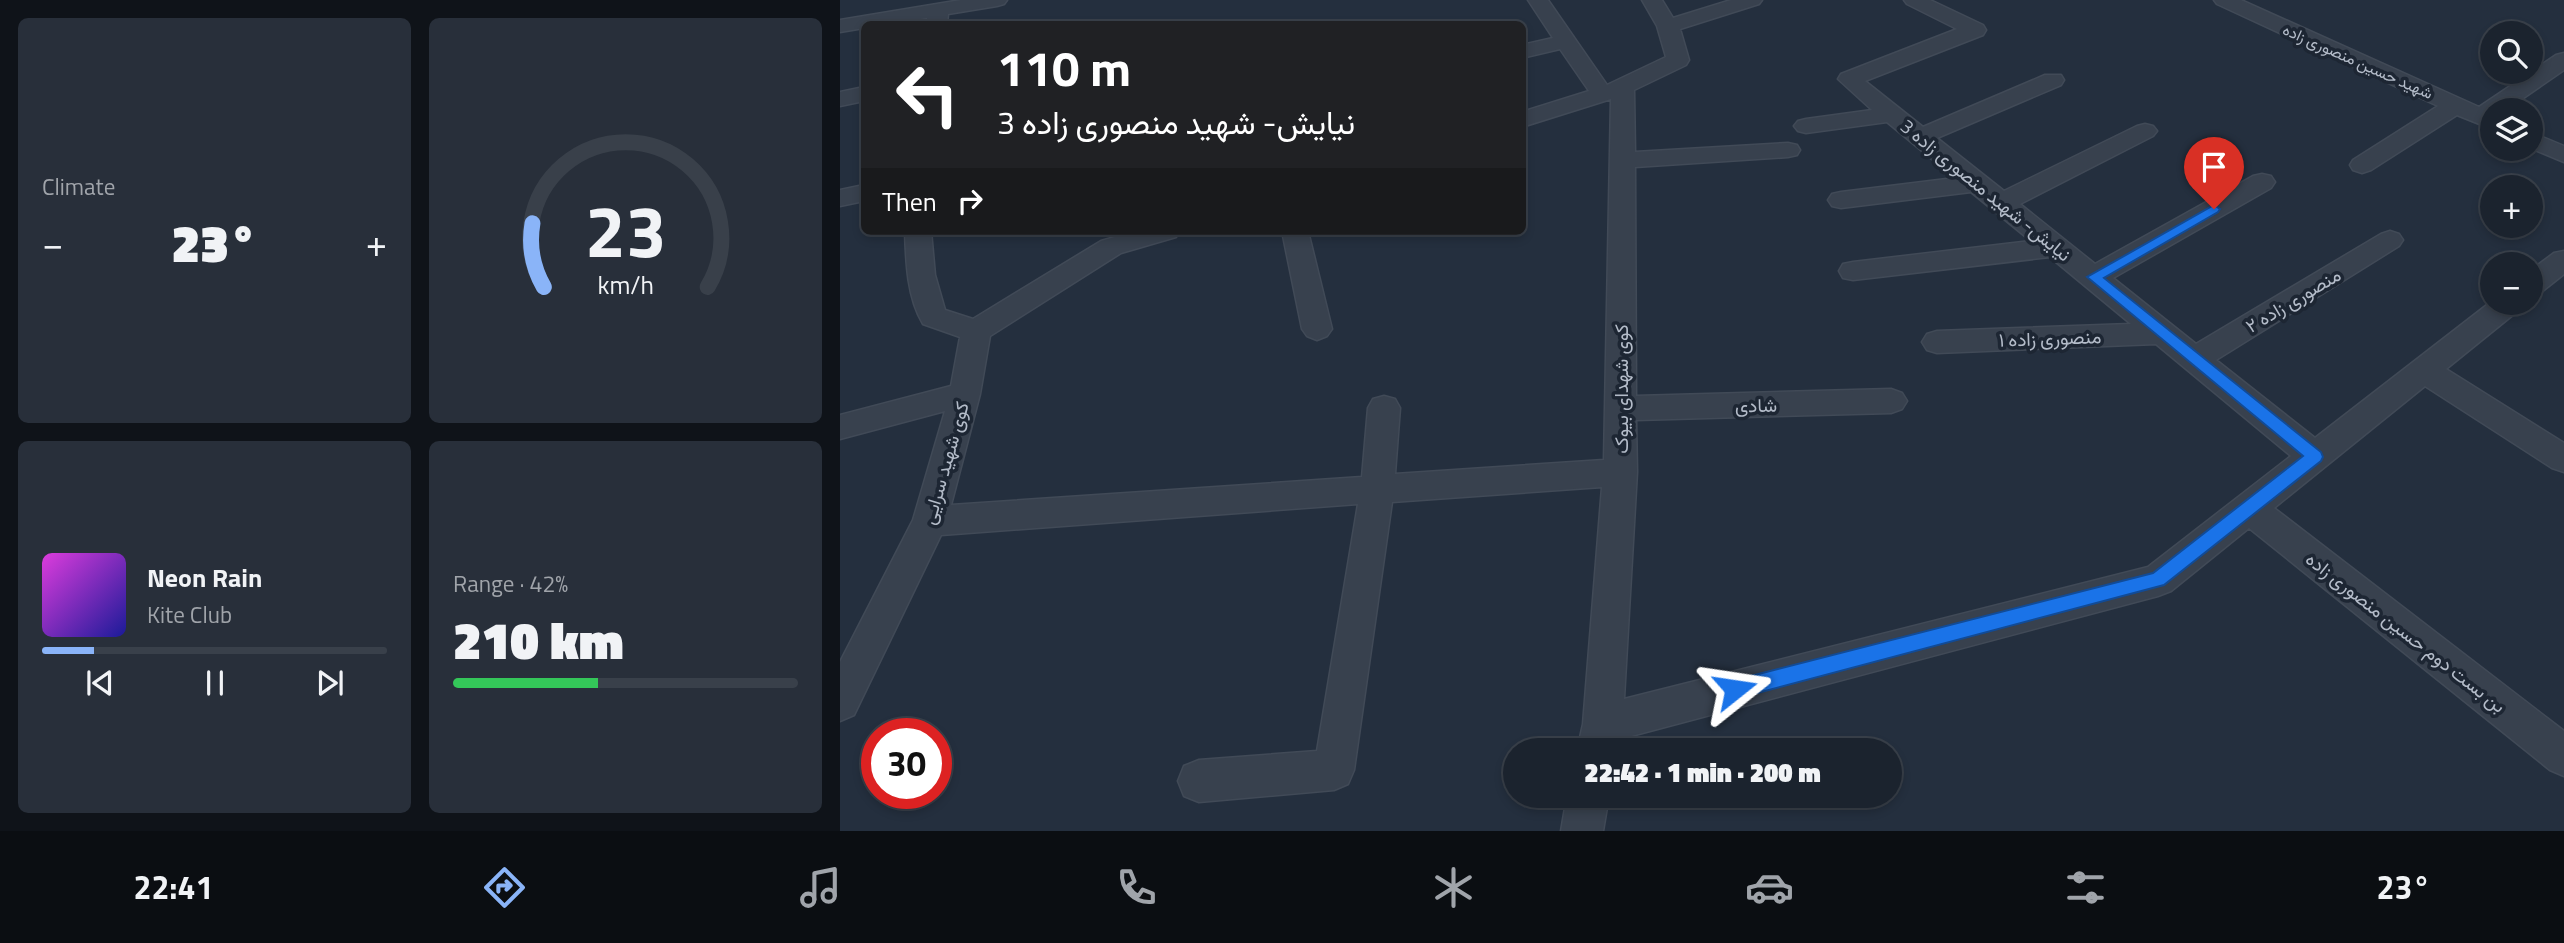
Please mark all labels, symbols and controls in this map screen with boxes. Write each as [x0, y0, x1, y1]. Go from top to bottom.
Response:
street label: شهید حسین منصوری زاده [2279, 17, 2437, 105]
map controls [2480, 21, 2543, 315]
button: search [2480, 21, 2543, 84]
text: 110 m [997, 30, 1131, 105]
icon: left [882, 49, 973, 140]
text: نیایش- شهید منصوری زاده 3 [997, 98, 1355, 146]
button: layers [2480, 98, 2543, 161]
street label: نیایش- شهید منصوری زاده 3 [1895, 111, 2078, 268]
pin [2184, 137, 2244, 209]
icon: arrive [2195, 148, 2233, 186]
text: Climate [42, 169, 115, 204]
text: 23 [585, 175, 666, 285]
button: + [2480, 175, 2543, 238]
text: Then [882, 182, 937, 221]
icon: right [951, 182, 989, 220]
text: 23° [172, 203, 257, 282]
text: − [42, 214, 63, 272]
text: + [366, 214, 387, 272]
button: − [2480, 252, 2543, 315]
street label: منصوری زاده ۲ [2239, 260, 2346, 340]
text: km/h [597, 265, 654, 303]
street label: منصوری زاده ۱ [1998, 321, 2102, 354]
street label: کوی شهدای بیوک [1606, 324, 1635, 454]
street label: شادی [1735, 390, 1777, 419]
street label: کوی شهید سرایی [913, 398, 976, 528]
street label: بن بست دوم حسین منصوری زاده [2300, 544, 2513, 719]
text: Neon Rain [147, 558, 262, 597]
text: Range · 42% [453, 566, 568, 601]
text: Kite Club [147, 597, 232, 632]
text: 210 km [453, 600, 624, 679]
position arrow [1698, 652, 1772, 726]
icon: previous [81, 664, 119, 702]
icon: pause [196, 664, 234, 702]
icon: next [311, 664, 349, 702]
speed limit sign: 30 [861, 718, 952, 809]
text: 22:42 · 1 min · 200 m [1584, 753, 1821, 792]
text: 22:41 [134, 863, 213, 911]
icon: directions [480, 863, 529, 912]
icon: music [796, 863, 845, 912]
icon: phone [1112, 863, 1161, 912]
icon: climate [1429, 863, 1478, 912]
icon: car [1745, 863, 1794, 912]
icon: filters [2061, 863, 2110, 912]
text: 23° [2377, 863, 2430, 911]

